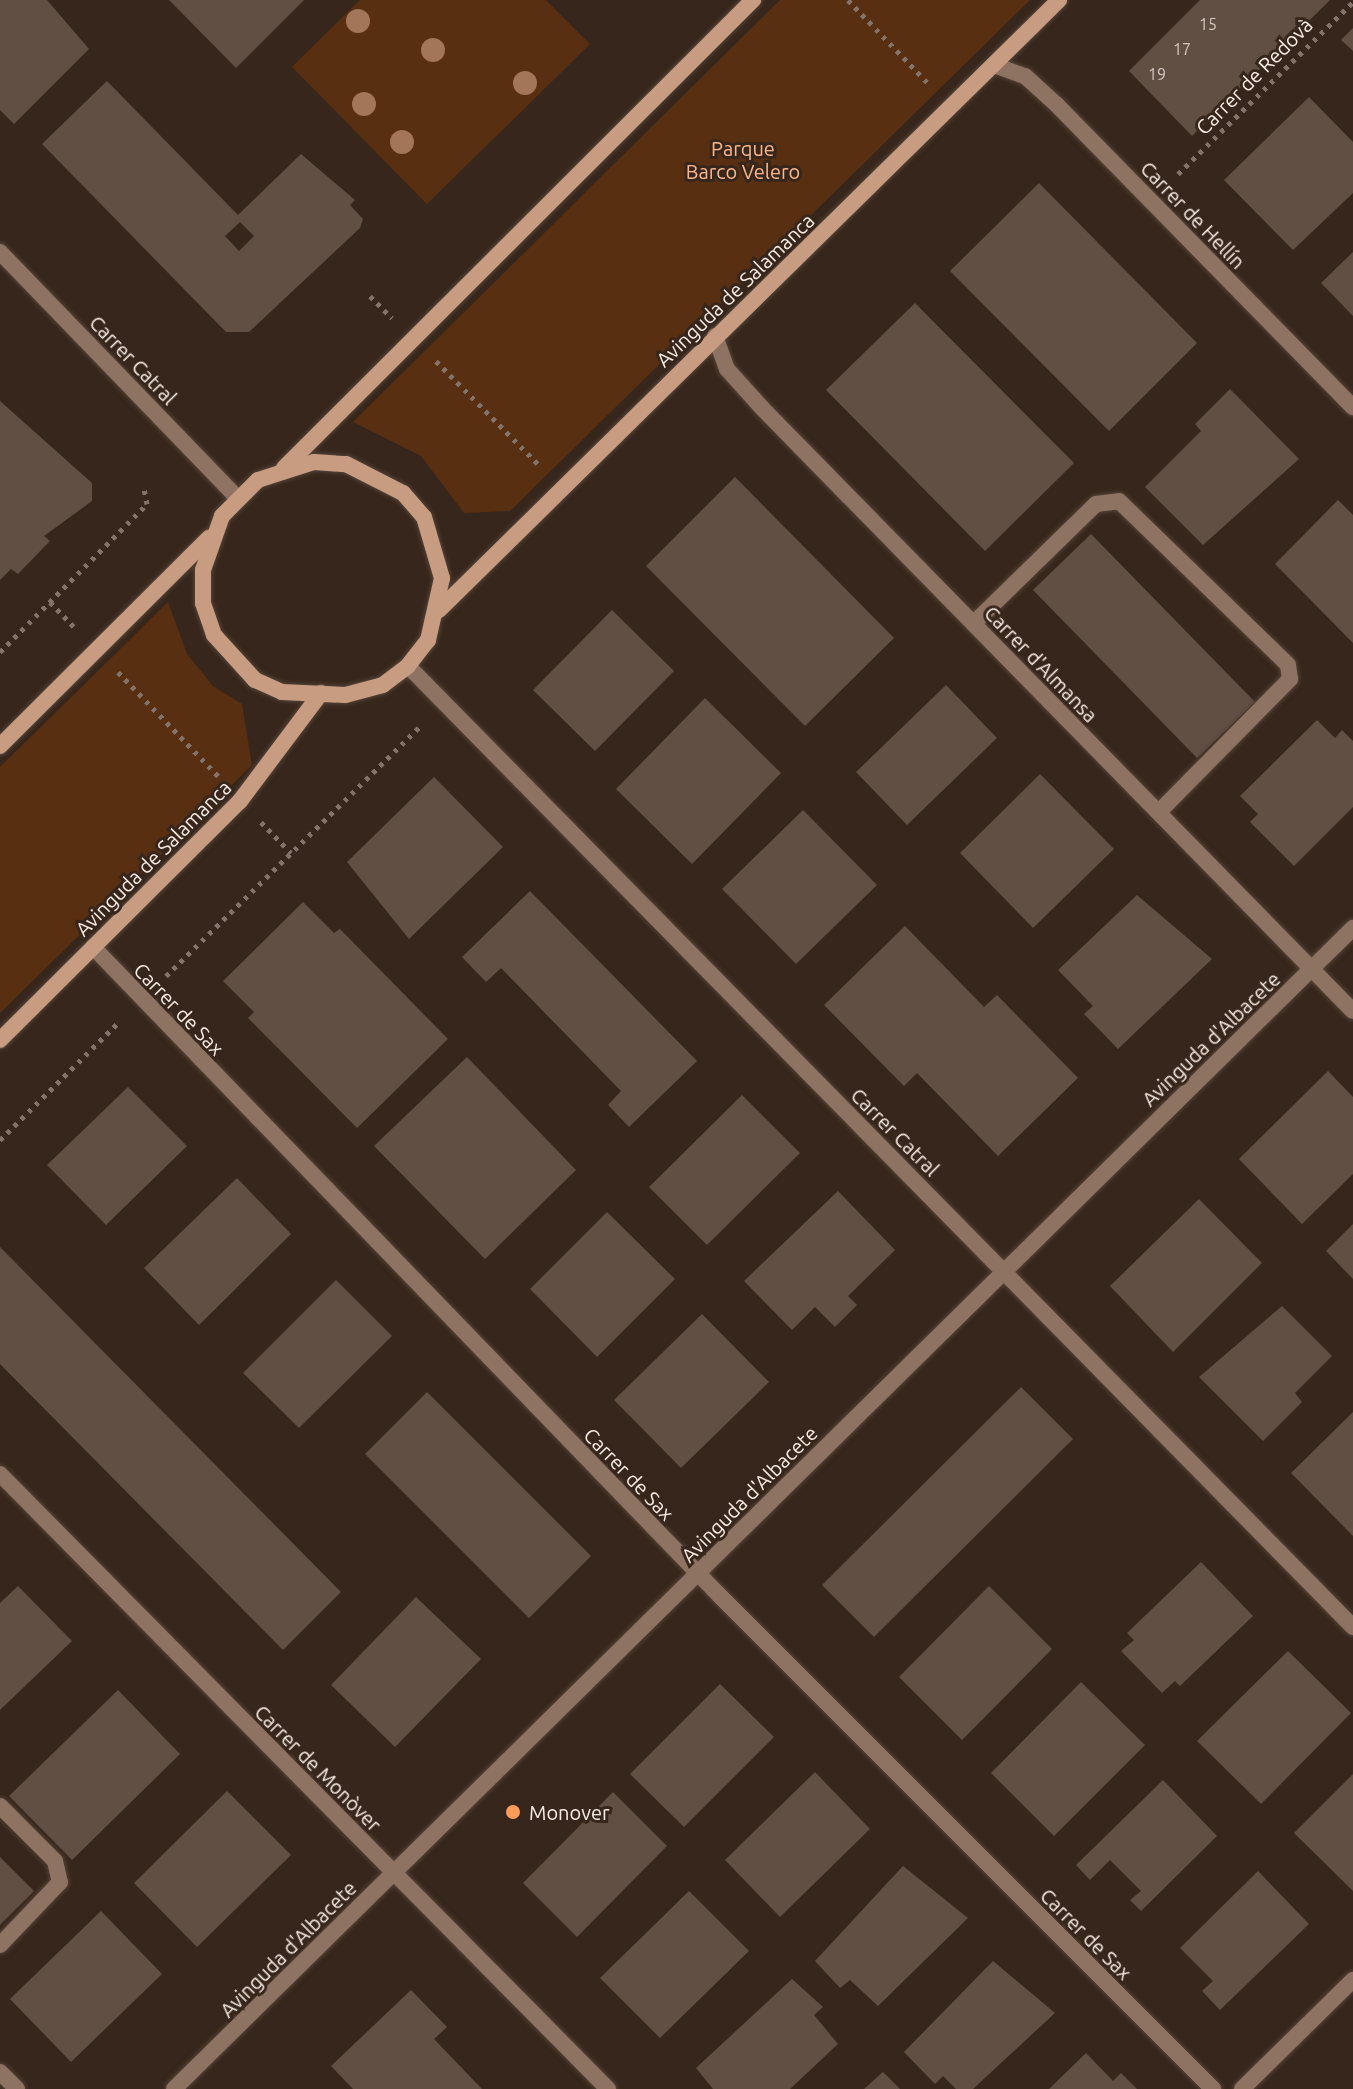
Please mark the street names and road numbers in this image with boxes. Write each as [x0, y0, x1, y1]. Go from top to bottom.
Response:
street label: Carrer de Redovà [1191, 13, 1317, 139]
street label: Carrer de Hellín [1136, 156, 1250, 274]
street label: Avinguda de Salamanca [651, 208, 819, 372]
street label: Carrer Catral [85, 311, 181, 409]
street label: Carrer d'Almansa [979, 601, 1103, 727]
street label: Avinguda de Salamanca [70, 775, 236, 941]
street label: Carrer de Sax [129, 958, 229, 1060]
street label: Avinguda d'Albacete [1137, 967, 1285, 1111]
street label: Carrer Catral [846, 1083, 944, 1181]
street label: Avinguda d'Albacete [676, 1421, 822, 1567]
street label: Carrer de Sax [579, 1423, 679, 1525]
street label: Carrer de Monòver [250, 1700, 386, 1836]
street label: Avinguda d'Albacete [215, 1876, 361, 2022]
street label: Carrer de Sax [1035, 1883, 1137, 1985]

